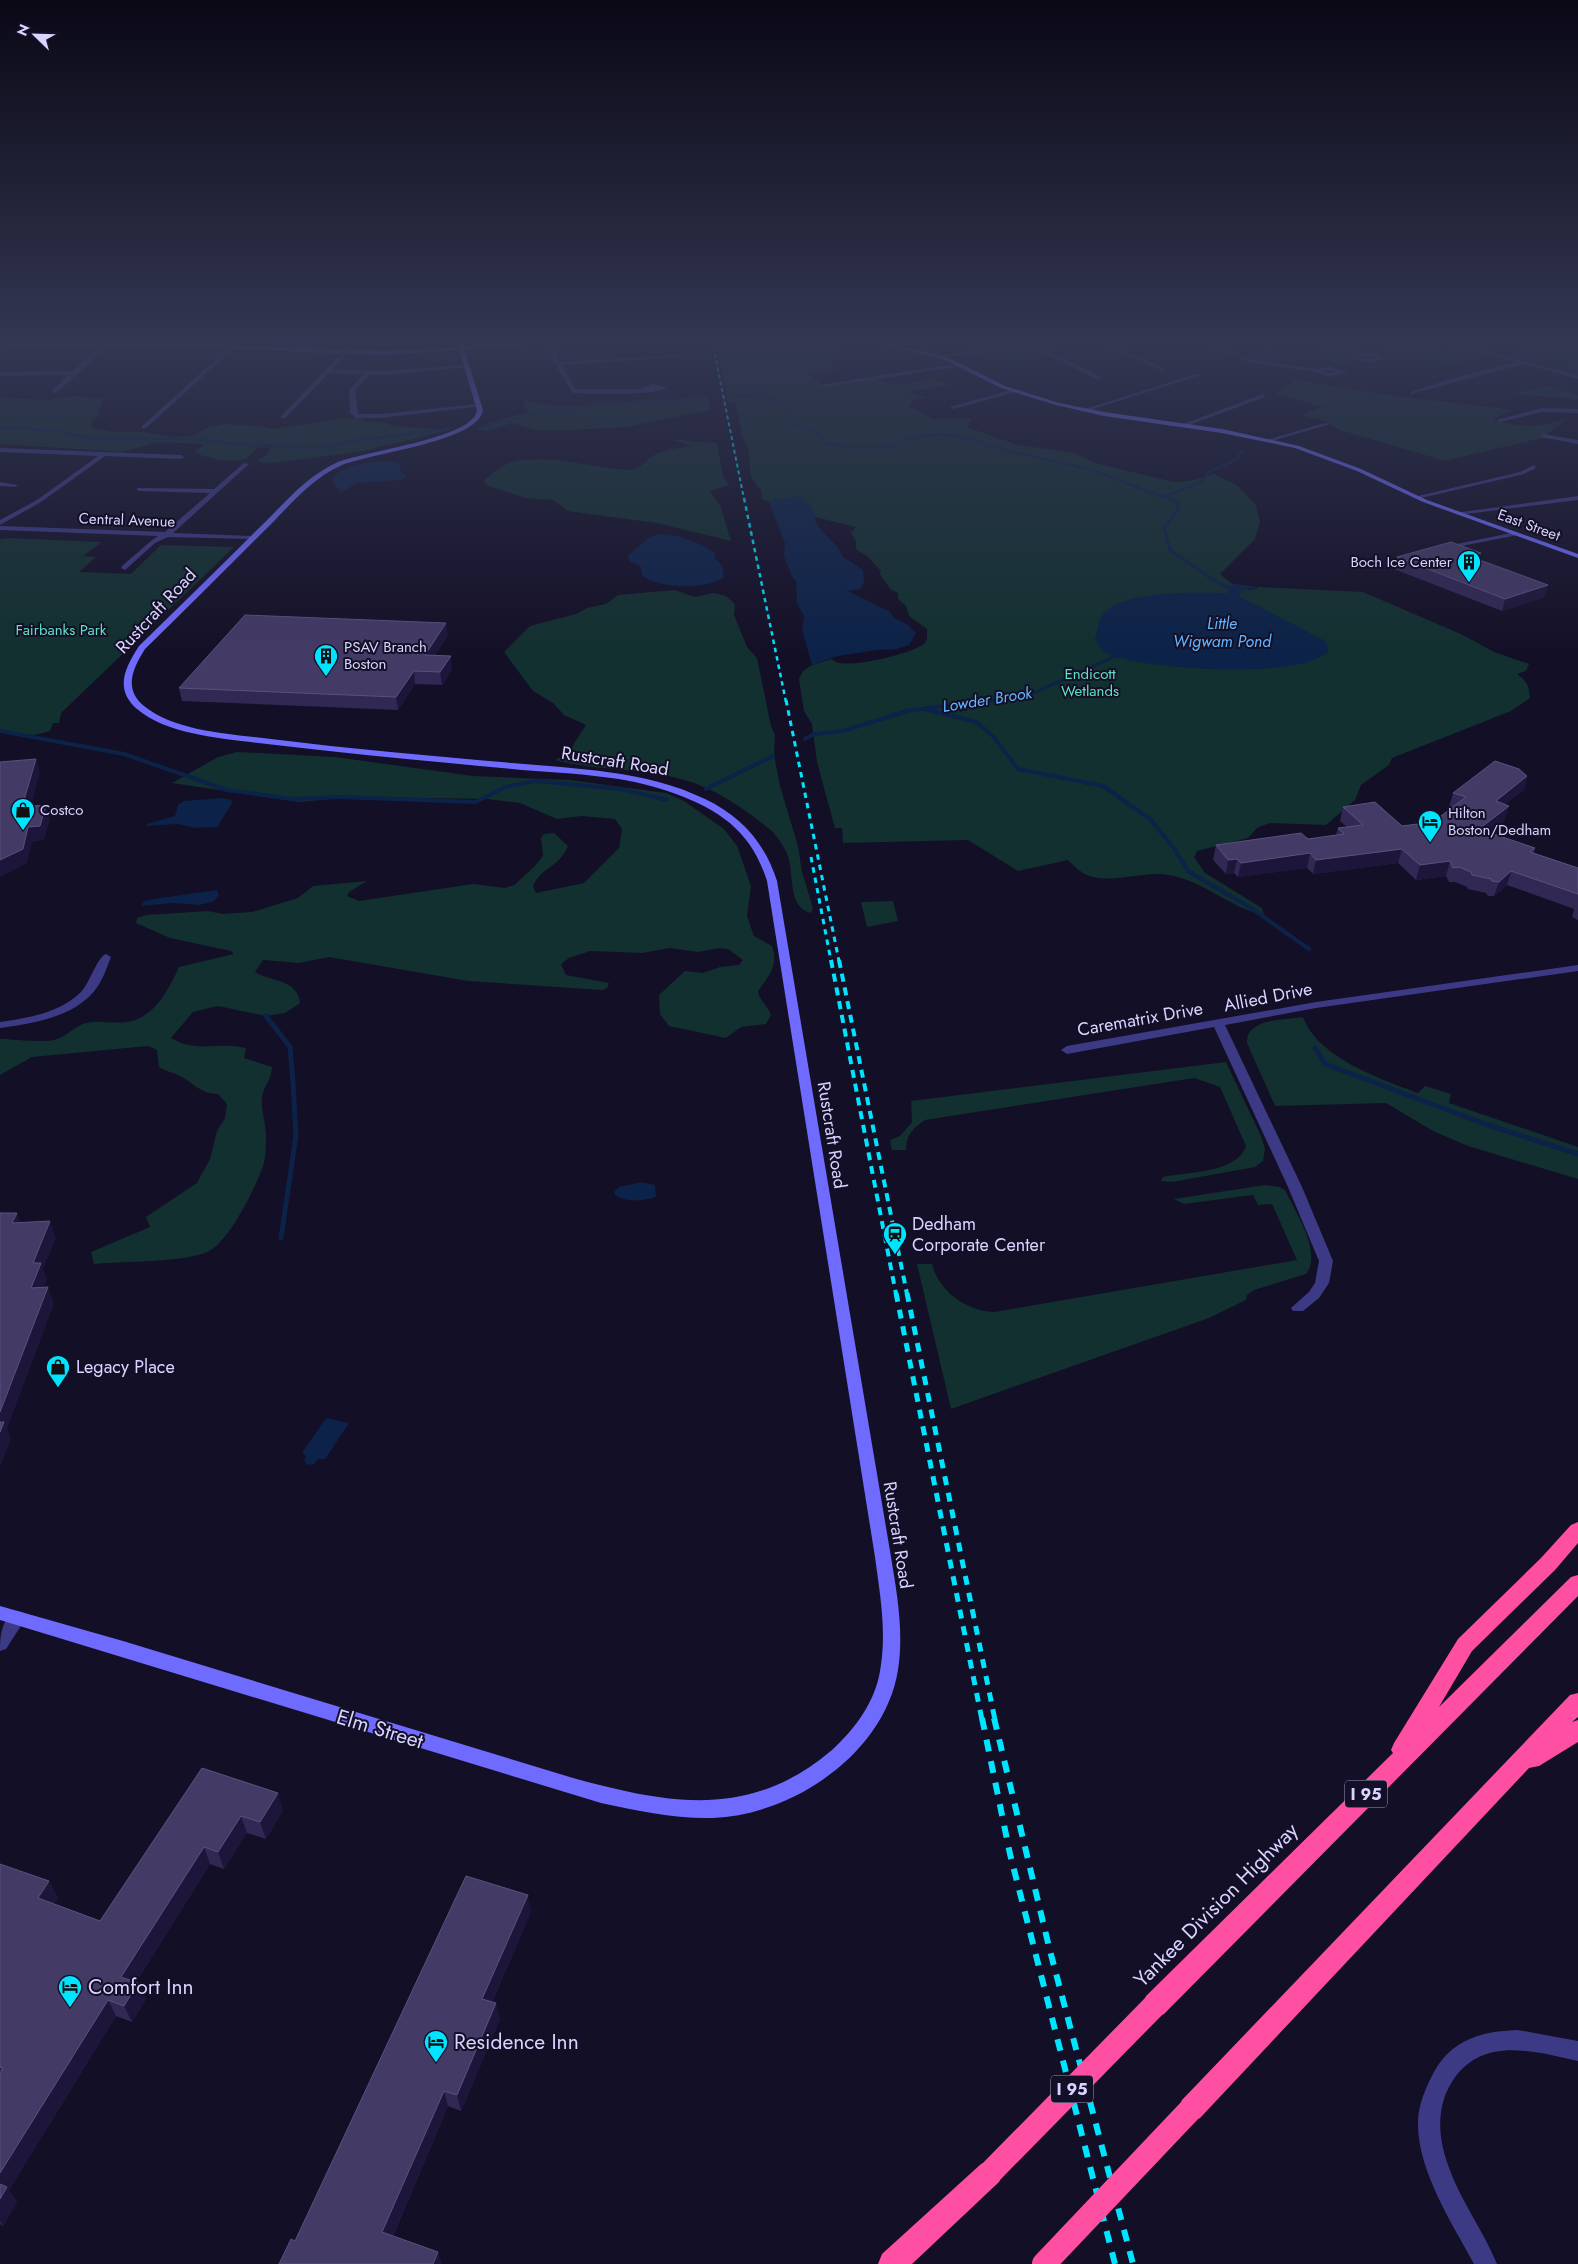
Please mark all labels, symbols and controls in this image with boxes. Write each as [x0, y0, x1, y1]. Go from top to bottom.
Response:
north arrow [10, 10, 60, 60]
text: N [12, 21, 34, 39]
street label: East Street [1495, 503, 1564, 547]
street label: Central Avenue [78, 507, 176, 533]
building icon: Boch Ice Center [1456, 549, 1482, 583]
place label: Boch Ice Center [1350, 551, 1453, 573]
street label: Rustcraft Road [110, 563, 202, 659]
water label: Little Wigwam Pond [1173, 612, 1272, 653]
park label: Fairbanks Park [16, 619, 107, 641]
place label: PSAV Branch Boston [344, 636, 427, 675]
building icon: PSAV Branch Boston [313, 643, 339, 677]
park label: Endicott Wetlands [1061, 663, 1119, 702]
water label: Lowder Brook [941, 681, 1035, 718]
street label: Rustcraft Road [560, 740, 670, 782]
shop icon: Costco [10, 797, 36, 831]
place label: Costco [40, 799, 83, 821]
place label: Hilton Boston/Dedham [1448, 802, 1551, 841]
hotel icon: Hilton Boston/Dedham [1417, 809, 1443, 843]
street label: Allied Drive [1221, 976, 1315, 1018]
street label: Carematrix Drive [1075, 995, 1205, 1043]
street label: Rustcraft Road [811, 1080, 853, 1190]
place label: Dedham Corporate Center [912, 1211, 1046, 1258]
station icon: Dedham Corporate Center [882, 1221, 908, 1255]
shop icon: Legacy Place [45, 1354, 71, 1388]
place label: Legacy Place [76, 1354, 175, 1380]
street label: Rustcraft Road [877, 1480, 919, 1590]
street label: Elm Street [333, 1702, 427, 1756]
road number: I 95 [1345, 1780, 1387, 1808]
street label: Yankee Division Highway [1127, 1815, 1306, 1994]
place label: Comfort Inn [88, 1972, 193, 2002]
hotel icon: Comfort Inn [57, 1974, 83, 2008]
place label: Residence Inn [454, 2027, 579, 2057]
hotel icon: Residence Inn [423, 2029, 449, 2063]
road number: I 95 [1051, 2076, 1093, 2102]

